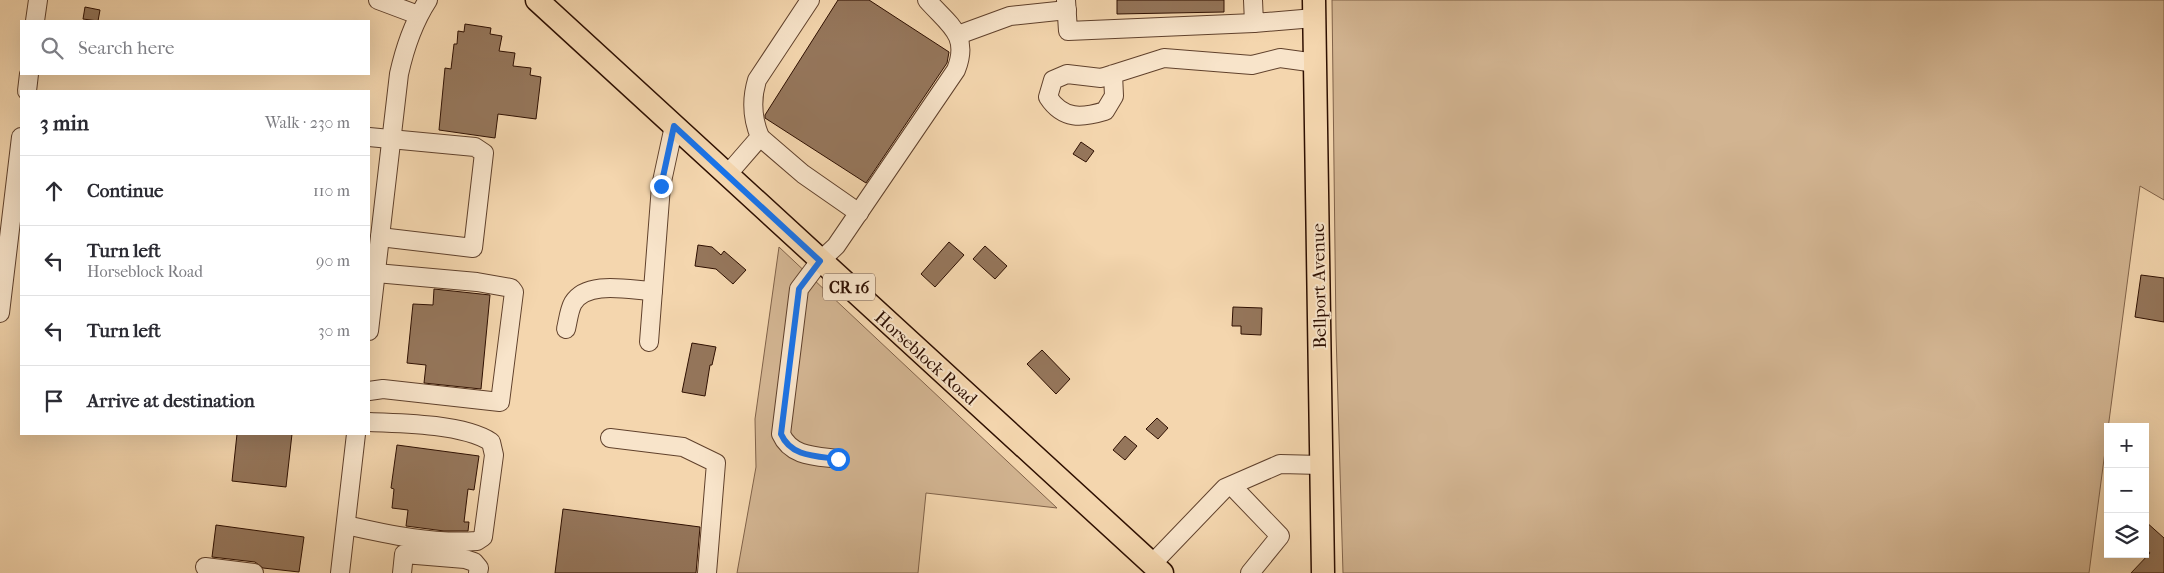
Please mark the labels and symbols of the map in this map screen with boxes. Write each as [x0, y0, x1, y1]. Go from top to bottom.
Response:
route end [650, 175, 673, 198]
street label: Bellport Avenue [1308, 223, 1331, 349]
road number: CR 16 [823, 274, 875, 300]
street label: Horseblock Road [870, 307, 981, 410]
route start [827, 448, 850, 471]

